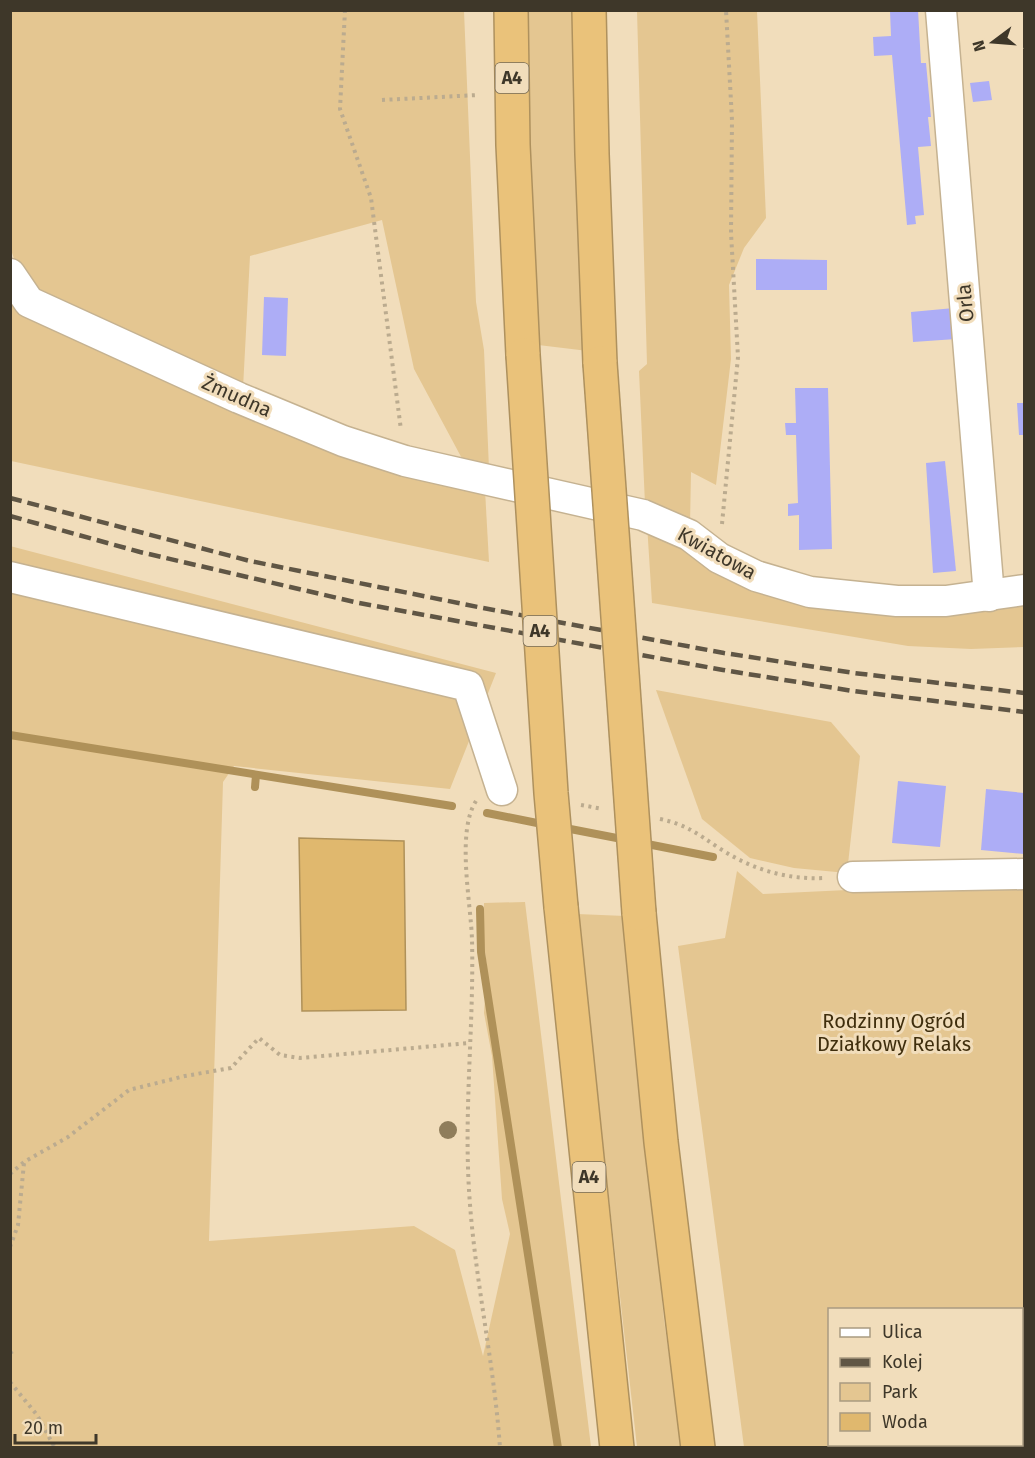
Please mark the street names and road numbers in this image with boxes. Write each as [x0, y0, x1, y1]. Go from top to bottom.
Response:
road number: A4 [496, 63, 528, 93]
street label: Orla [951, 283, 979, 323]
street label: Żmudna [199, 370, 275, 422]
street label: Kwiatowa [674, 522, 760, 584]
road number: A4 [524, 616, 556, 646]
road number: A4 [572, 1162, 606, 1192]

